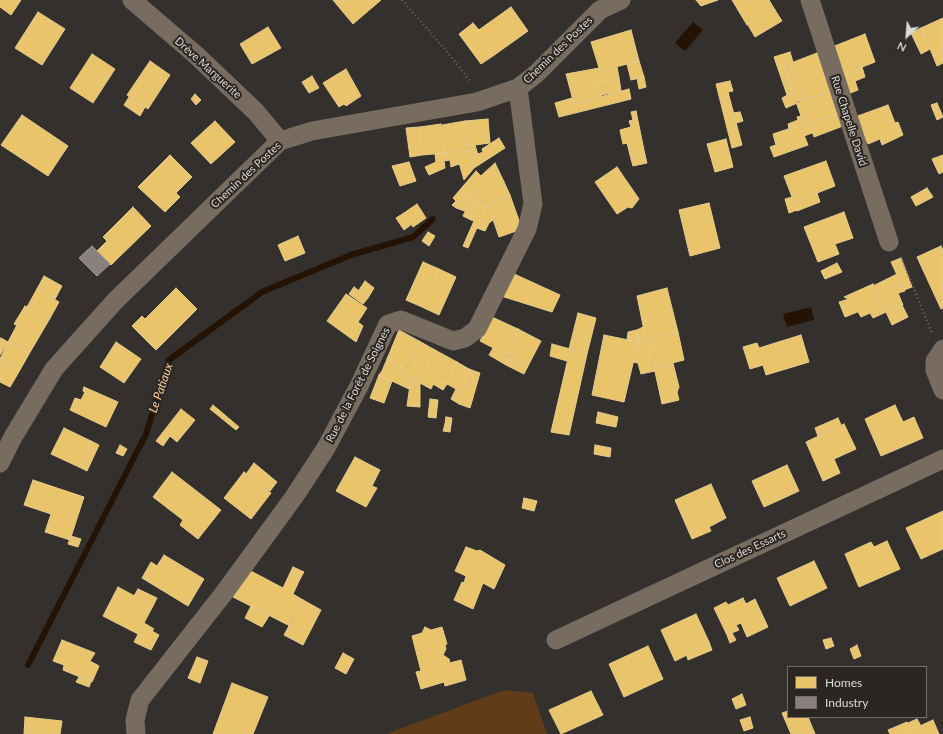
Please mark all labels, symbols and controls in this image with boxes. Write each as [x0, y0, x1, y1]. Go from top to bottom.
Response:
street label: Chemin des Postes [521, 14, 595, 86]
north arrow [887, 16, 927, 56]
street label: Drève Marguerite [172, 35, 244, 101]
text: N [895, 40, 908, 55]
street label: Rue Chapelle David [828, 74, 870, 168]
street label: Chemin des Postes [208, 139, 284, 211]
street label: Rue de la Forêt de Soignes [323, 325, 393, 445]
water label: Le Patiaux [146, 361, 176, 415]
street label: Clos des Essarts [712, 527, 788, 571]
legend [787, 666, 927, 718]
text: Homes [825, 675, 862, 690]
text: Industry [825, 695, 868, 710]

